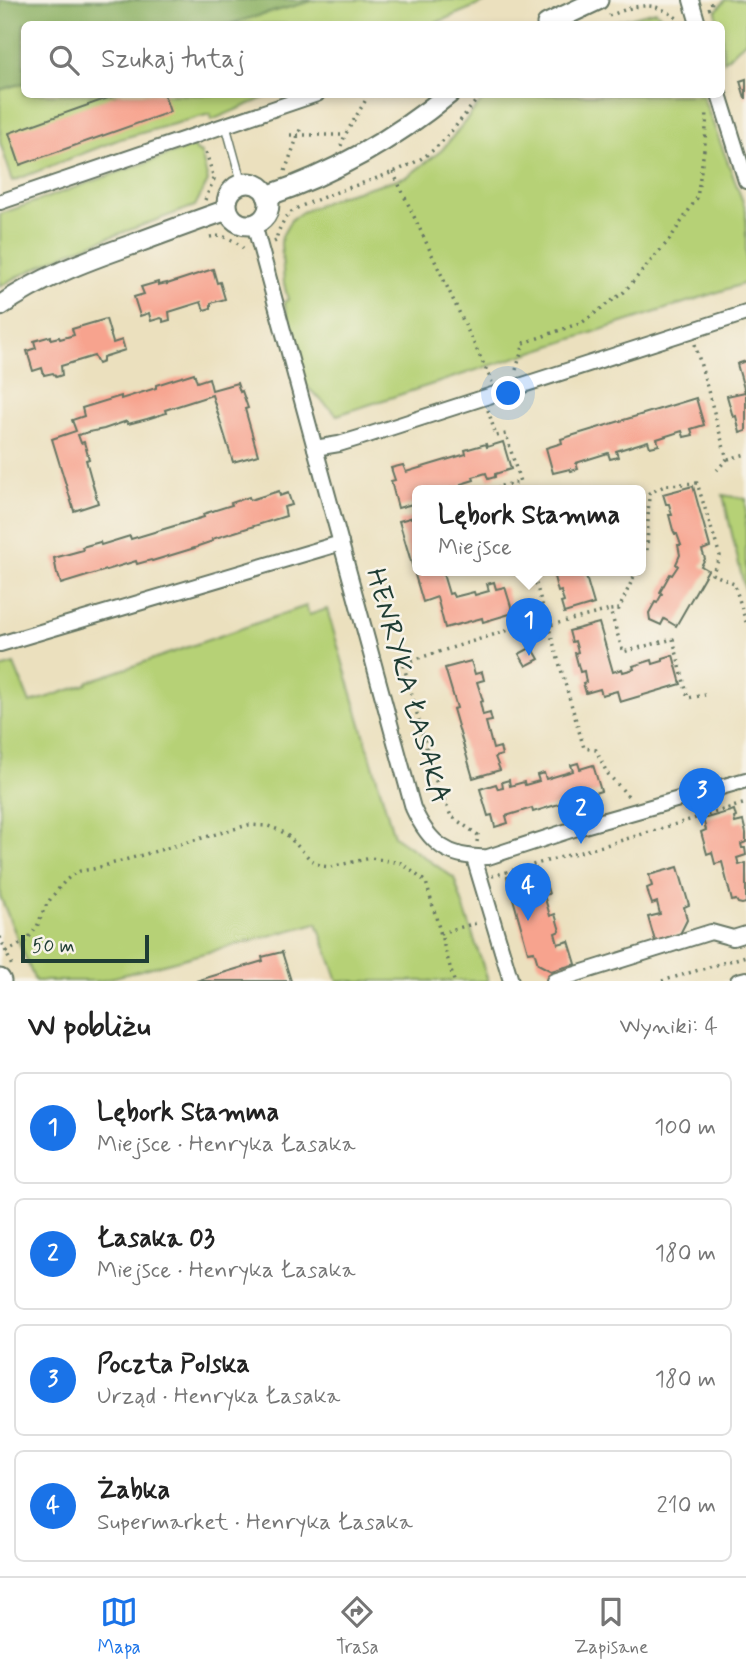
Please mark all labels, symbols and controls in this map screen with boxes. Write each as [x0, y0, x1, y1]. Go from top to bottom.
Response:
search box [21, 21, 725, 98]
icon: search [45, 41, 83, 79]
text: Szukaj tutaj [101, 43, 245, 77]
your location [491, 376, 525, 410]
popup [412, 485, 646, 576]
text: Lębork Stamma [438, 499, 620, 533]
text: Miejsce [438, 533, 512, 563]
street label: HENRYKA ŁASAKA [356, 564, 458, 808]
pin: 1 [506, 598, 552, 656]
pin: 3 [679, 768, 725, 826]
pin: 2 [558, 786, 604, 844]
pin: 4 [505, 863, 551, 921]
scale bar [21, 932, 149, 964]
text: 50 m [32, 934, 75, 959]
text: W pobliżu [28, 1007, 151, 1046]
text: Wyniki: 4 [619, 1012, 718, 1042]
text: Lębork Stamma [97, 1096, 279, 1130]
text: 1 [48, 1113, 58, 1143]
text: 100 m [654, 1113, 716, 1143]
text: Miejsce · Henryka Łasaka [97, 1130, 355, 1160]
text: Łasaka 03 [97, 1222, 215, 1256]
text: 2 [47, 1239, 59, 1269]
text: 180 m [655, 1239, 716, 1269]
text: Miejsce · Henryka Łasaka [97, 1256, 355, 1286]
text: Poczta Polska [97, 1348, 250, 1382]
text: 3 [48, 1365, 58, 1395]
text: 180 m [655, 1365, 716, 1395]
text: Urząd · Henryka Łasaka [97, 1382, 340, 1412]
text: Żabka [97, 1474, 170, 1508]
text: 4 [46, 1491, 60, 1521]
text: 210 m [656, 1491, 716, 1521]
text: Supermarket · Henryka Łasaka [97, 1508, 413, 1538]
tab: Mapa [98, 1593, 141, 1660]
tab: Trasa [336, 1593, 379, 1660]
tab: Zapisane [574, 1593, 648, 1660]

